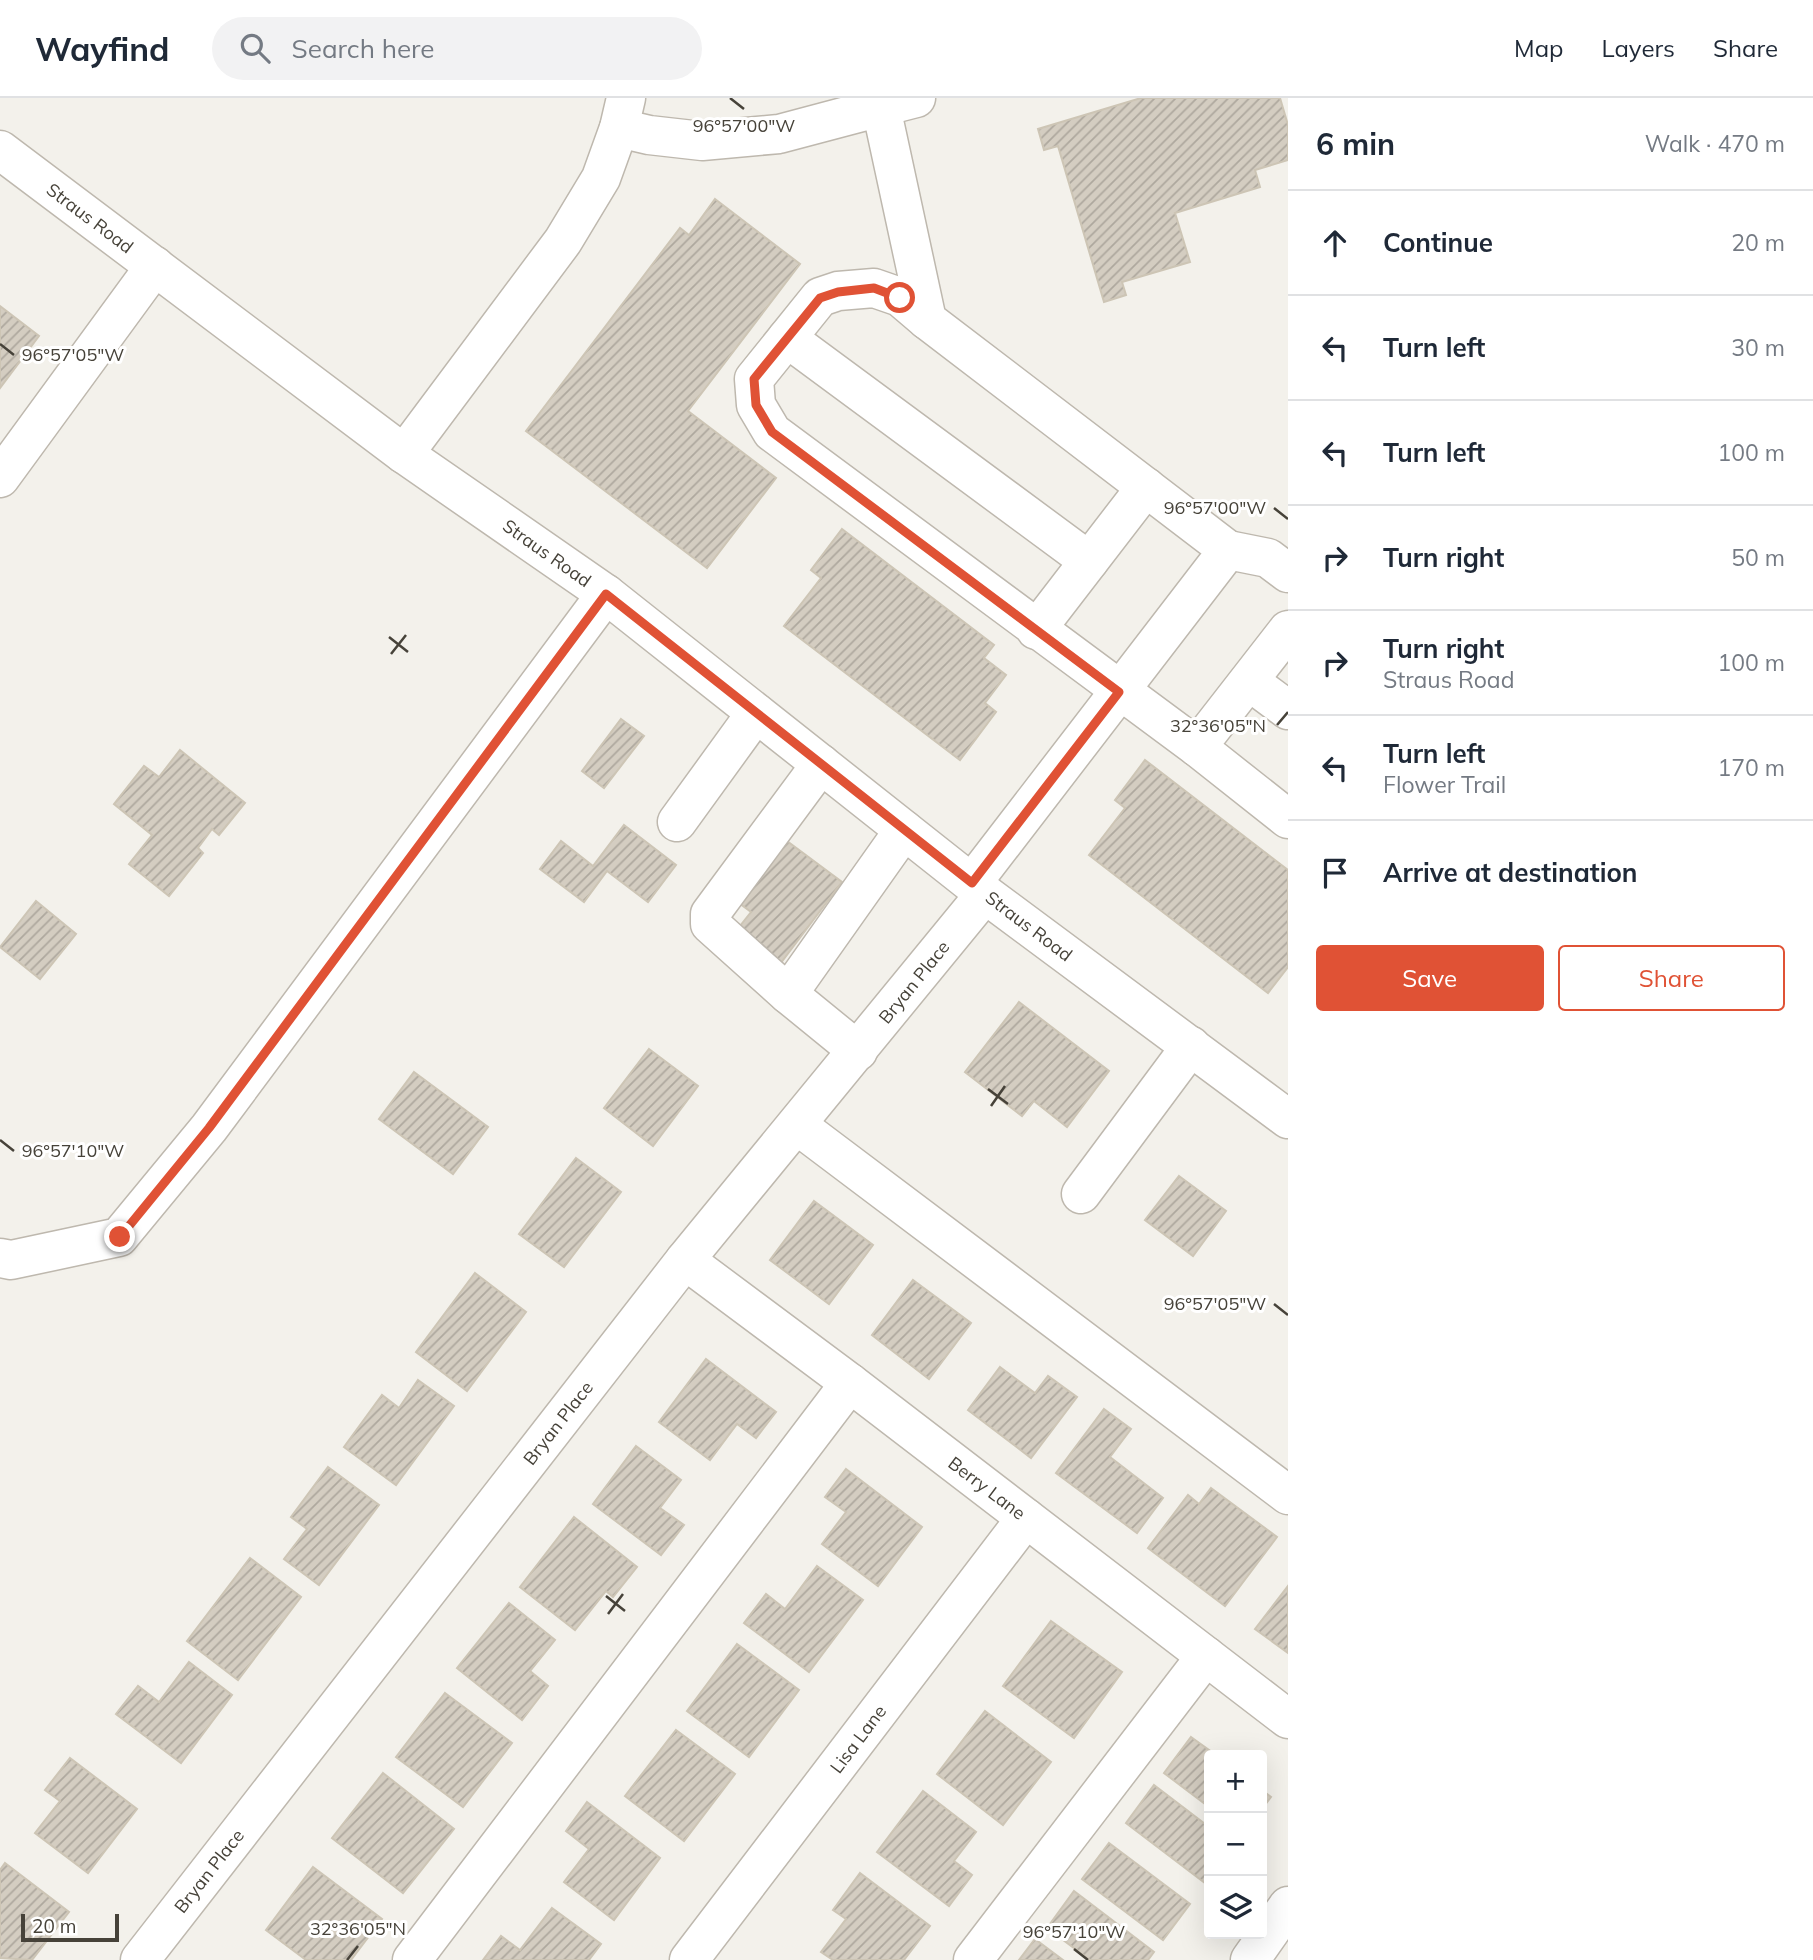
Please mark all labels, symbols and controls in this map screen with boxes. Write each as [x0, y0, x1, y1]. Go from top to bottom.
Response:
search box [212, 17, 702, 80]
text: Wayfind [35, 28, 170, 69]
icon: search [236, 29, 274, 67]
text: Search here [292, 32, 434, 65]
text: Map [1514, 33, 1563, 63]
text: Layers [1601, 33, 1675, 63]
text: Share [1713, 33, 1778, 63]
text: 96°57'00"W [693, 114, 795, 137]
text: 6 min [1316, 125, 1395, 163]
text: Walk · 470 m [1645, 129, 1785, 158]
street label: Straus Road [42, 178, 138, 258]
icon: ahead [1316, 224, 1354, 262]
text: Continue [1383, 226, 1493, 259]
text: 20 m [1731, 228, 1785, 257]
route start [884, 282, 915, 313]
icon: left [1316, 329, 1354, 367]
text: Turn left [1383, 331, 1485, 364]
text: 30 m [1731, 333, 1785, 362]
text: 96°57'05"W [22, 343, 124, 366]
icon: left [1316, 434, 1354, 472]
text: Turn left [1383, 436, 1485, 469]
text: 100 m [1717, 438, 1785, 467]
text: 96°57'00"W [1164, 496, 1266, 519]
street label: Straus Road [498, 514, 596, 592]
icon: right [1316, 539, 1354, 577]
text: Turn right [1383, 541, 1504, 574]
text: 50 m [1731, 543, 1785, 572]
text: Turn right [1383, 632, 1504, 665]
icon: right [1316, 644, 1354, 682]
text: 100 m [1717, 648, 1785, 677]
text: Straus Road [1383, 665, 1514, 694]
text: 32°36'05"N [1170, 714, 1266, 737]
text: Turn left [1383, 737, 1485, 770]
icon: left [1316, 749, 1354, 787]
text: 170 m [1717, 753, 1785, 782]
text: Flower Trail [1383, 770, 1506, 799]
icon: arrive [1316, 854, 1354, 892]
text: Arrive at destination [1383, 856, 1638, 889]
street label: Straus Road [981, 886, 1077, 966]
street label: Bryan Place [874, 936, 954, 1028]
button: Save [1316, 945, 1544, 1011]
button: Share [1558, 945, 1785, 1011]
text: 96°57'10"W [22, 1139, 124, 1162]
route end [104, 1221, 135, 1252]
text: 96°57'05"W [1164, 1292, 1266, 1315]
street label: Bryan Place [518, 1376, 598, 1470]
street label: Berry Lane [944, 1451, 1030, 1525]
street label: Lisa Lane [825, 1700, 891, 1778]
map controls [1204, 1750, 1267, 1939]
button: + [1204, 1750, 1267, 1813]
button: − [1204, 1813, 1267, 1876]
street label: Bryan Place [169, 1824, 249, 1918]
button: layers [1204, 1876, 1267, 1939]
scale bar [21, 1911, 119, 1943]
text: 20 m [32, 1914, 76, 1938]
text: 32°36'05"N [310, 1917, 406, 1940]
text: 96°57'10"W [1023, 1920, 1125, 1943]

